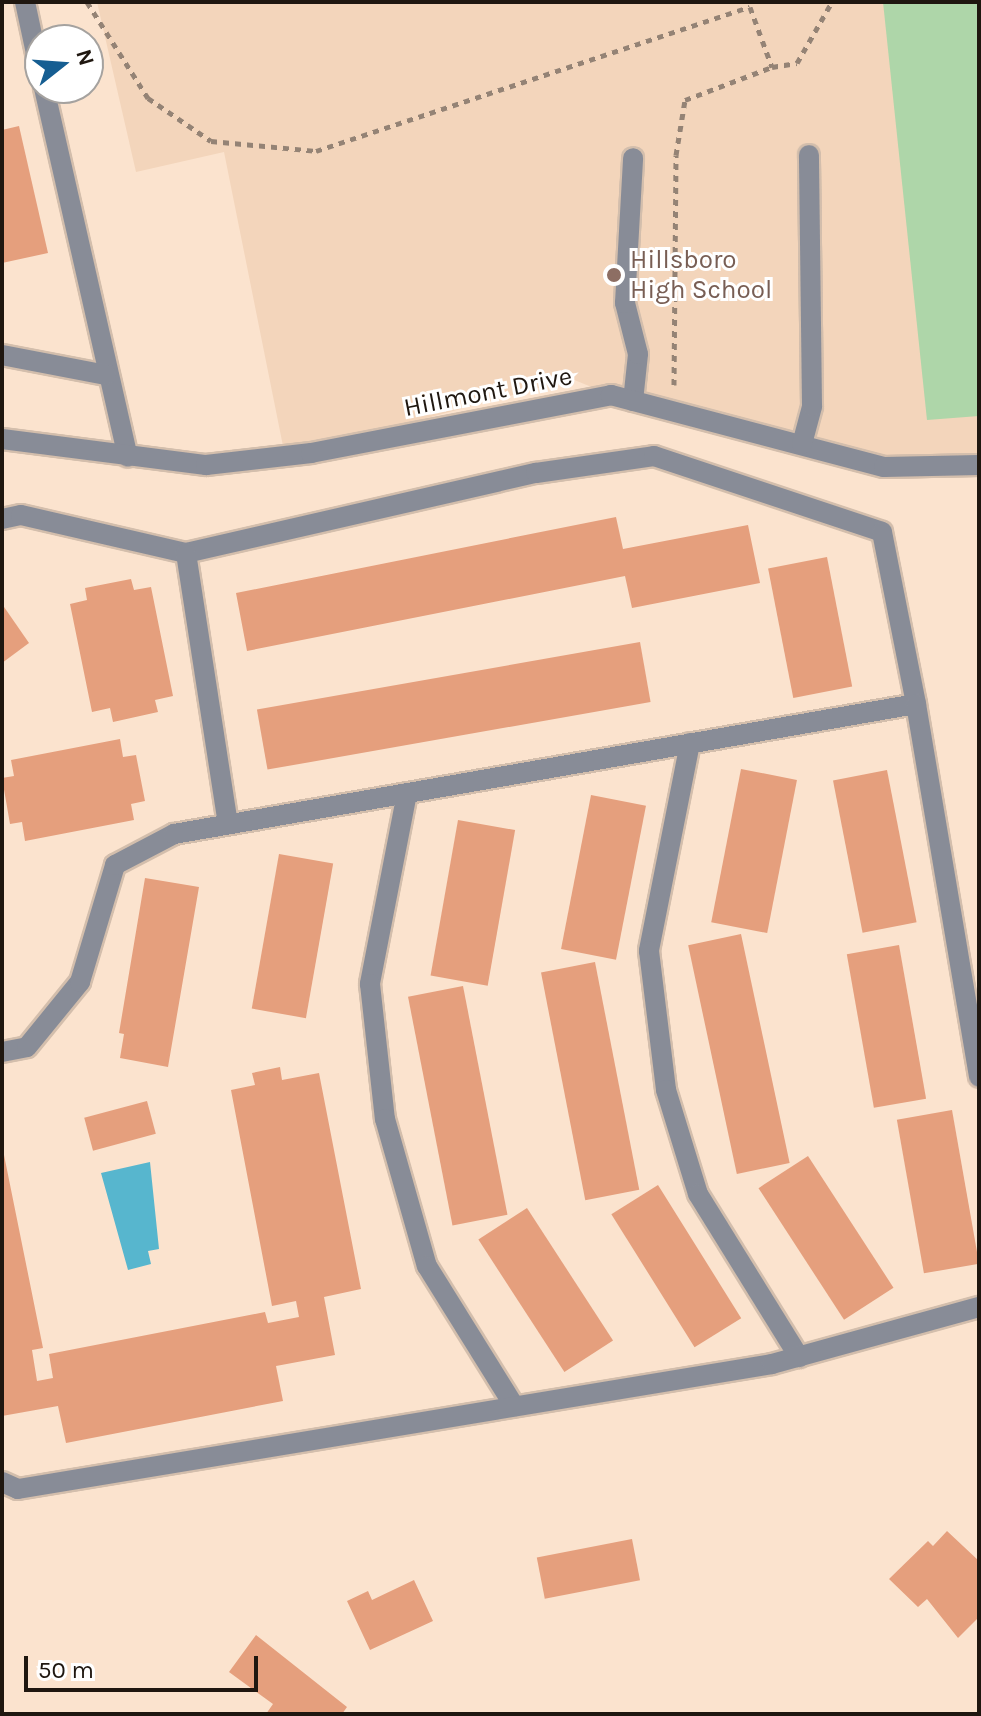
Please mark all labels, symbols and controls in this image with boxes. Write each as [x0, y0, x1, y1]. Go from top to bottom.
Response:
north arrow [24, 24, 104, 104]
text: N [70, 46, 100, 69]
place label: Hillsboro High School [630, 244, 772, 306]
marker: Hillsboro High School [605, 266, 623, 284]
street label: Hillmont Drive [401, 360, 575, 424]
scale bar [28, 1640, 262, 1690]
text: 50 m [38, 1656, 94, 1684]

